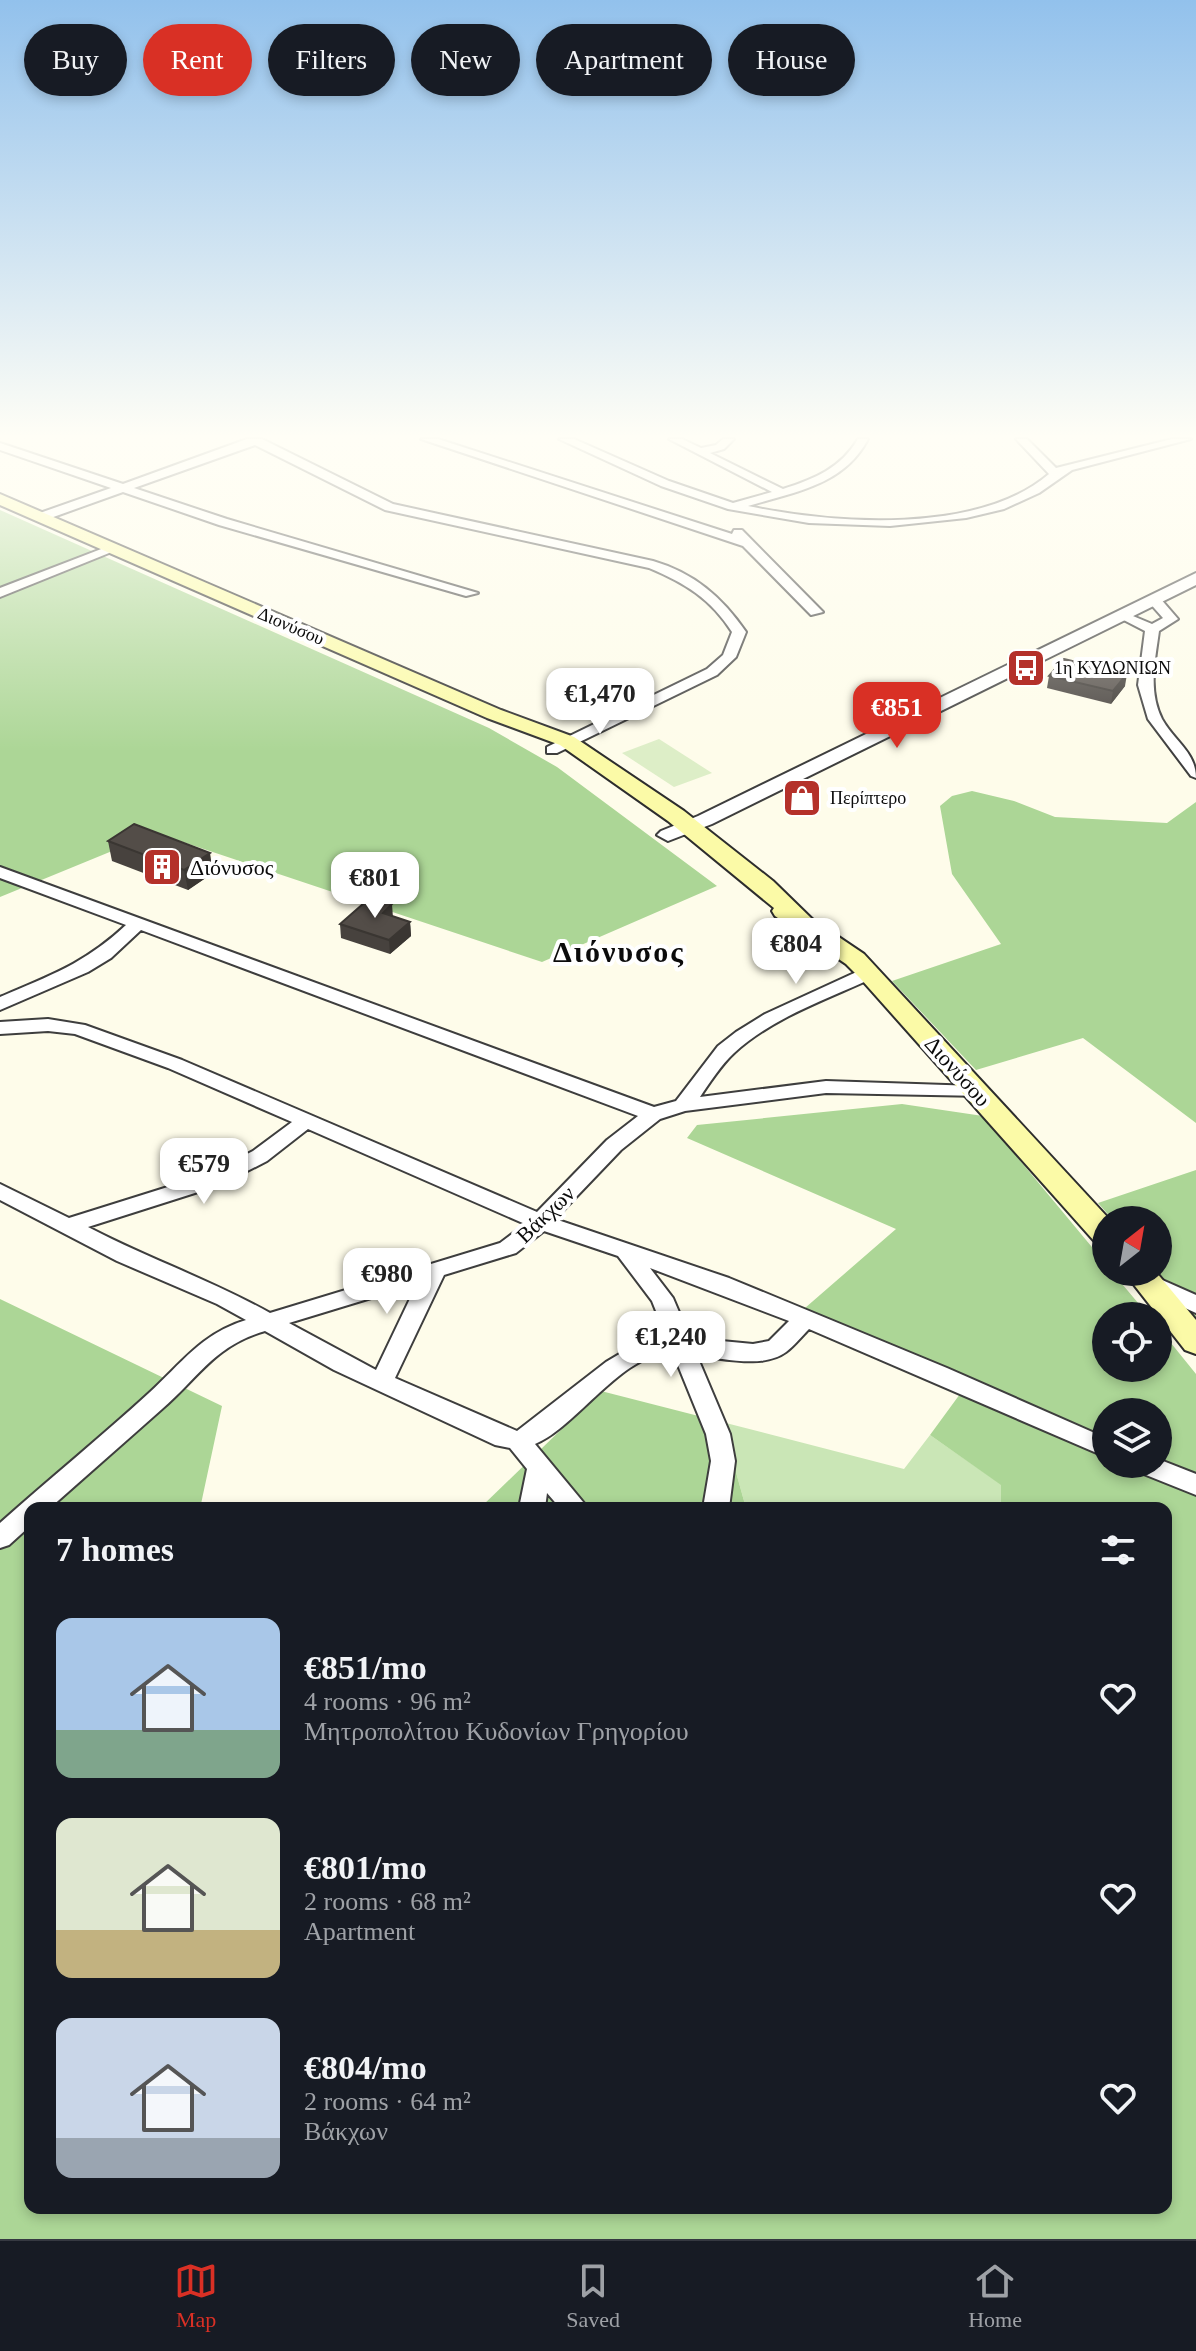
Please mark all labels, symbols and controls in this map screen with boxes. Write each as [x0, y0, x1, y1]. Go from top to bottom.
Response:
chip: Buy [24, 24, 127, 96]
chip: Rent [143, 24, 252, 96]
chip: Filters [268, 24, 395, 96]
chip: New [411, 24, 520, 96]
chip: Apartment [536, 24, 712, 96]
chip: House [728, 24, 855, 96]
street label: Διονύσου [255, 603, 327, 649]
bus stop icon: 1η ΚΥΔΩΝΙΩΝ [1005, 647, 1047, 689]
place label: 1η ΚΥΔΩΝΙΩΝ [1054, 658, 1171, 678]
pin: €1,470 [535, 668, 665, 736]
text: €1,470 [564, 679, 636, 708]
pin: €851 [850, 682, 944, 750]
text: €851 [871, 693, 923, 722]
shop icon: Περίπτερο [781, 777, 823, 819]
place label: Περίπτερο [830, 788, 906, 808]
building icon: Διόνυσος [141, 846, 183, 888]
pin: €801 [328, 852, 422, 920]
place label: Διόνυσος [190, 855, 274, 880]
text: €801 [349, 863, 401, 892]
pin: €804 [749, 918, 843, 986]
text: €804 [770, 929, 822, 958]
district label: Διόνυσος [553, 935, 685, 968]
street label: Διονύσου [920, 1031, 996, 1112]
pin: €579 [157, 1138, 251, 1206]
text: €579 [178, 1149, 230, 1178]
street label: Βάκχων [511, 1181, 580, 1248]
north arrow [1092, 1206, 1172, 1286]
map controls [1092, 1206, 1172, 1478]
pin: €980 [340, 1248, 434, 1316]
text: €980 [361, 1259, 413, 1288]
button: locate [1092, 1302, 1172, 1382]
pin: €1,240 [606, 1311, 736, 1379]
text: €1,240 [635, 1322, 707, 1351]
button: layers [1092, 1398, 1172, 1478]
icon: filters [1096, 1528, 1140, 1572]
text: 7 homes [56, 1531, 174, 1568]
text: €851/mo [304, 1649, 427, 1686]
icon: home [120, 1650, 216, 1746]
icon: heart [1096, 1676, 1140, 1720]
text: 4 rooms · 96 m² [304, 1687, 471, 1716]
text: Μητροπολίτου Κυδονίων Γρηγορίου [304, 1717, 689, 1746]
text: €801/mo [304, 1849, 427, 1886]
icon: home [120, 1850, 216, 1946]
icon: heart [1096, 1876, 1140, 1920]
text: 2 rooms · 68 m² [304, 1887, 471, 1916]
text: Apartment [304, 1917, 415, 1946]
text: €804/mo [304, 2049, 427, 2086]
icon: home [120, 2050, 216, 2146]
icon: heart [1096, 2076, 1140, 2120]
text: 2 rooms · 64 m² [304, 2087, 471, 2116]
text: Βάκχων [304, 2117, 388, 2146]
tab: Map [174, 2259, 218, 2333]
tab: Saved [566, 2259, 620, 2333]
tab: Home [968, 2259, 1022, 2333]

